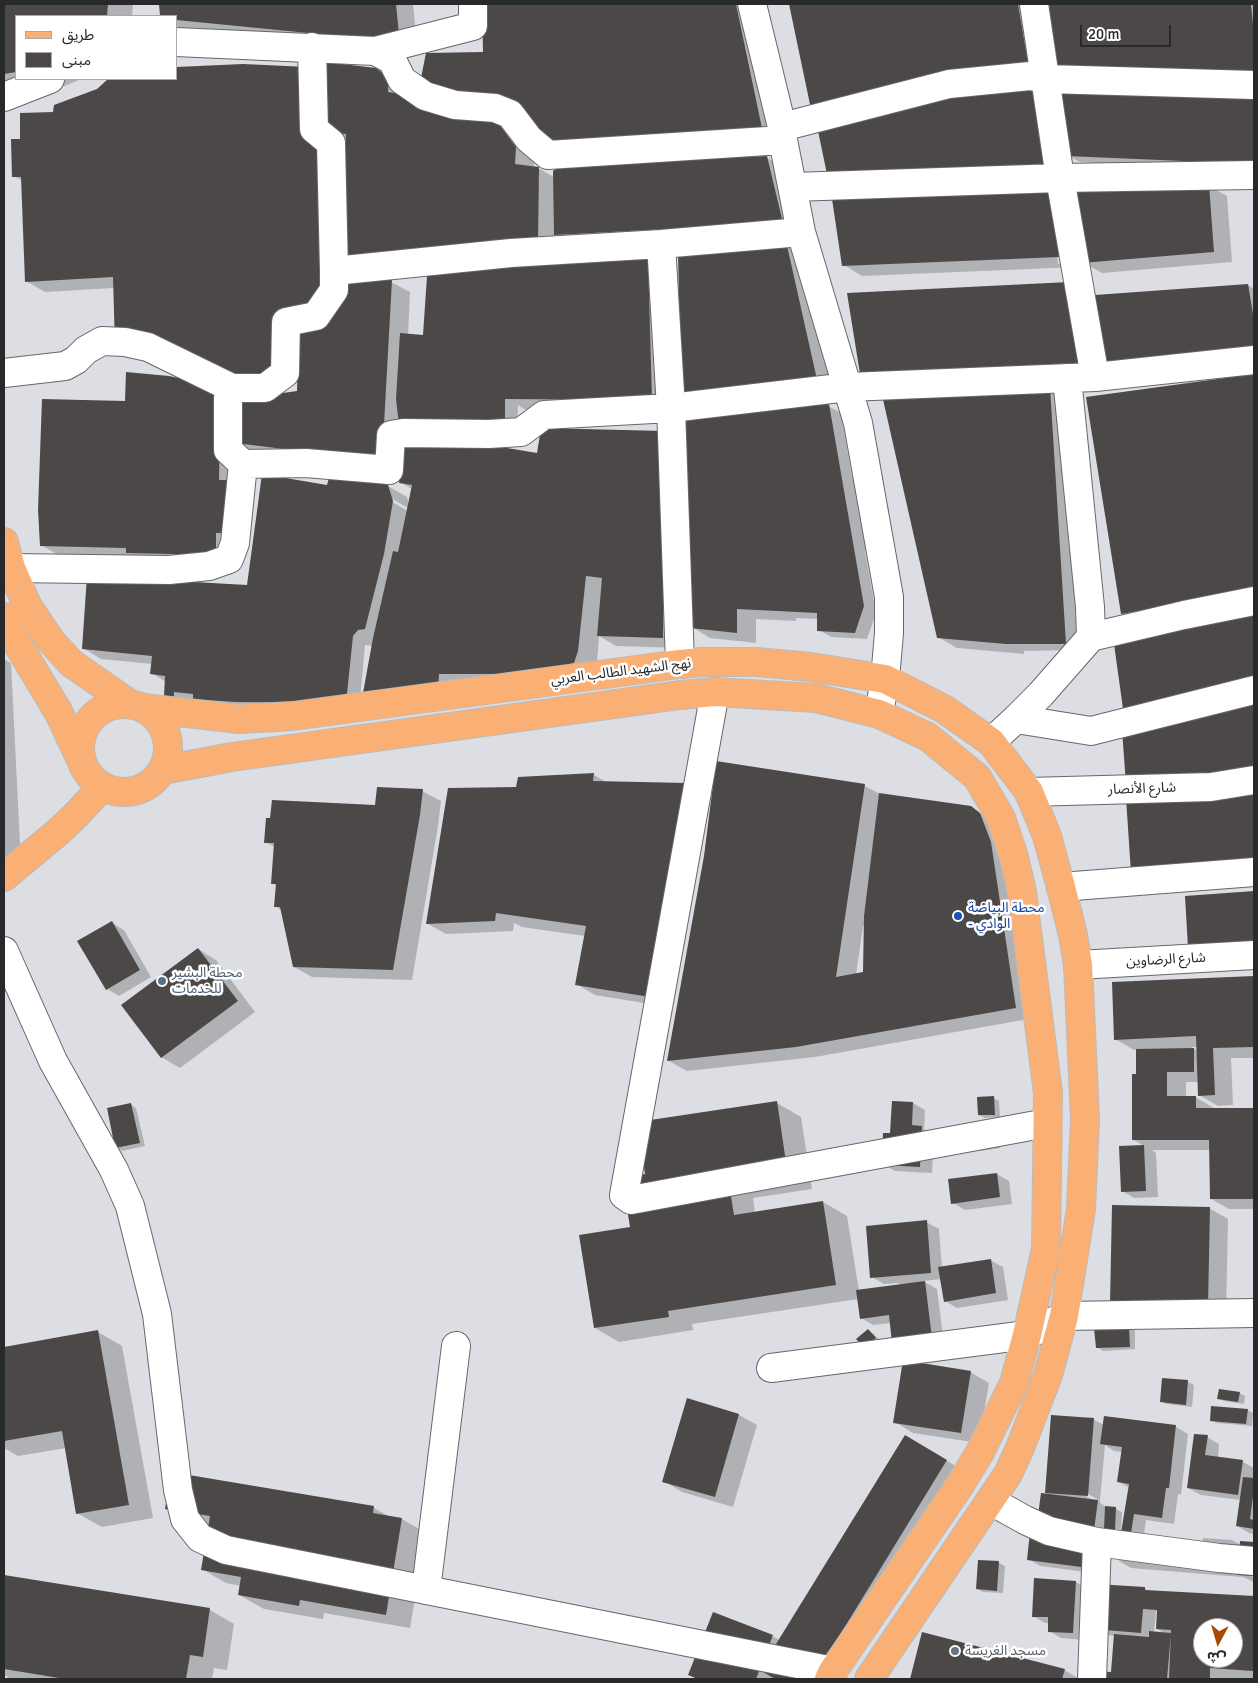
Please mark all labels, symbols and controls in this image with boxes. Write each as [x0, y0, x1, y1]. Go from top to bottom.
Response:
legend [15, 15, 178, 80]
scale bar [1083, 15, 1174, 47]
text: 20 m [1088, 25, 1119, 43]
text: طريق [62, 26, 94, 44]
text: مبنى [62, 51, 91, 69]
street label: نهج الشهيد الطالب العربي [550, 655, 692, 689]
street label: شارع الأنصار [1108, 779, 1176, 799]
place label: محطة البياضة - الوادي [968, 900, 1045, 932]
marker: محطة البياضة - الوادي [952, 910, 964, 922]
street label: شارع الرضاوين [1126, 950, 1206, 970]
place label: محطة البشير للخدمات [172, 965, 243, 998]
marker: محطة البشير للخدمات [156, 975, 168, 987]
north arrow [1193, 1618, 1243, 1668]
place label: مسجد الغريسة [965, 1643, 1046, 1659]
marker: مسجد الغريسة [949, 1645, 961, 1657]
text: ش [1206, 1648, 1227, 1667]

